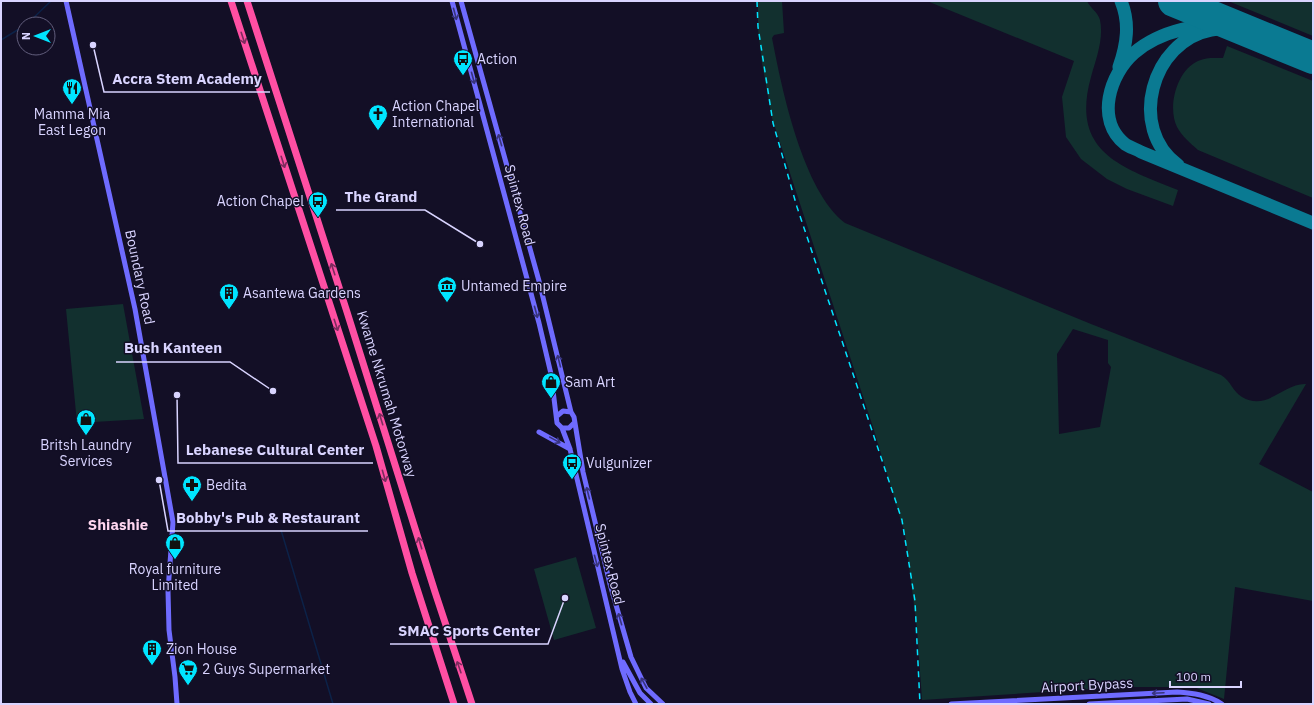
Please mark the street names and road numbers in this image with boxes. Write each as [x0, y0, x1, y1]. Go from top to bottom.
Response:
street label: Spintex Road [501, 163, 539, 247]
street label: Boundary Road [121, 228, 159, 326]
street label: Kwame Nkrumah Motorway [353, 308, 421, 480]
street label: Spintex Road [591, 522, 629, 606]
street label: Airport Bypass [1041, 674, 1134, 696]

